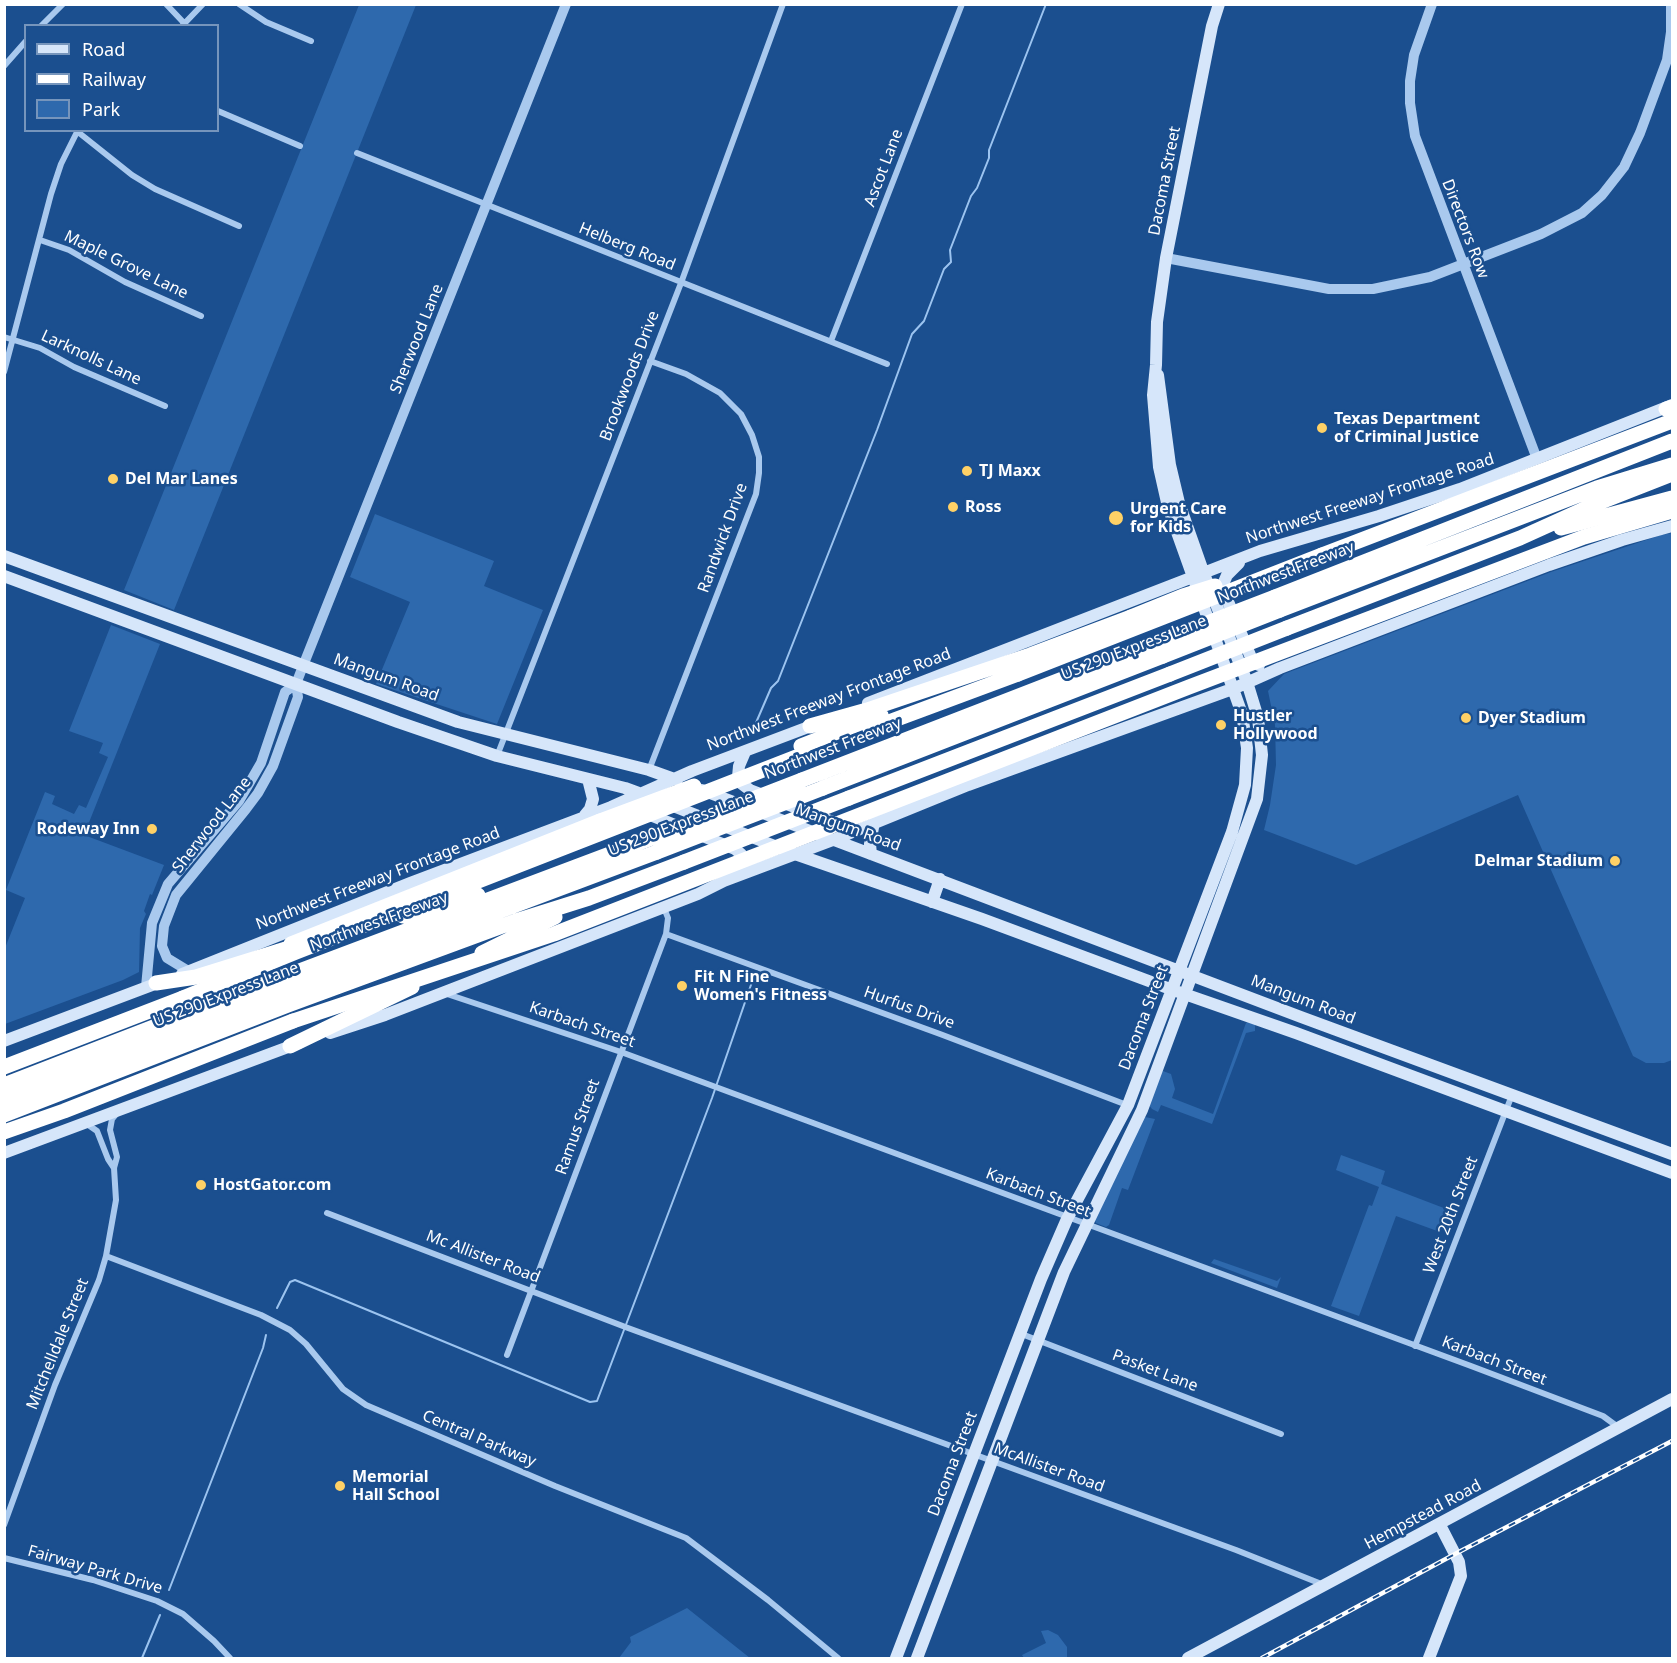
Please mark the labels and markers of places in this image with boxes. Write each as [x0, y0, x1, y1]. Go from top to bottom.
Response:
place label: Texas Department of Criminal Justice [1334, 409, 1480, 447]
marker: Texas Department of Criminal Justice [1315, 421, 1329, 435]
place label: TJ Maxx [979, 461, 1041, 481]
marker: TJ Maxx [960, 464, 974, 478]
place label: Del Mar Lanes [125, 469, 238, 489]
marker: Del Mar Lanes [106, 472, 120, 486]
place label: Ross [965, 497, 1002, 517]
place label: Urgent Care for Kids [1130, 499, 1226, 537]
marker: Ross [946, 500, 960, 514]
marker: Urgent Care for Kids [1107, 509, 1125, 527]
place label: Hustler Hollywood [1233, 706, 1318, 744]
place label: Dyer Stadium [1478, 708, 1586, 728]
marker: Dyer Stadium [1459, 711, 1473, 725]
marker: Hustler Hollywood [1214, 718, 1228, 732]
place label: Rodeway Inn [37, 819, 140, 839]
marker: Rodeway Inn [145, 822, 159, 836]
place label: Delmar Stadium [1474, 851, 1603, 871]
marker: Delmar Stadium [1608, 854, 1622, 868]
place label: Fit N Fine Women's Fitness [694, 967, 827, 1005]
marker: Fit N Fine Women's Fitness [675, 979, 689, 993]
place label: HostGator.com [213, 1175, 331, 1195]
marker: HostGator.com [194, 1178, 208, 1192]
place label: Memorial Hall School [352, 1467, 440, 1505]
marker: Memorial Hall School [333, 1479, 347, 1493]

